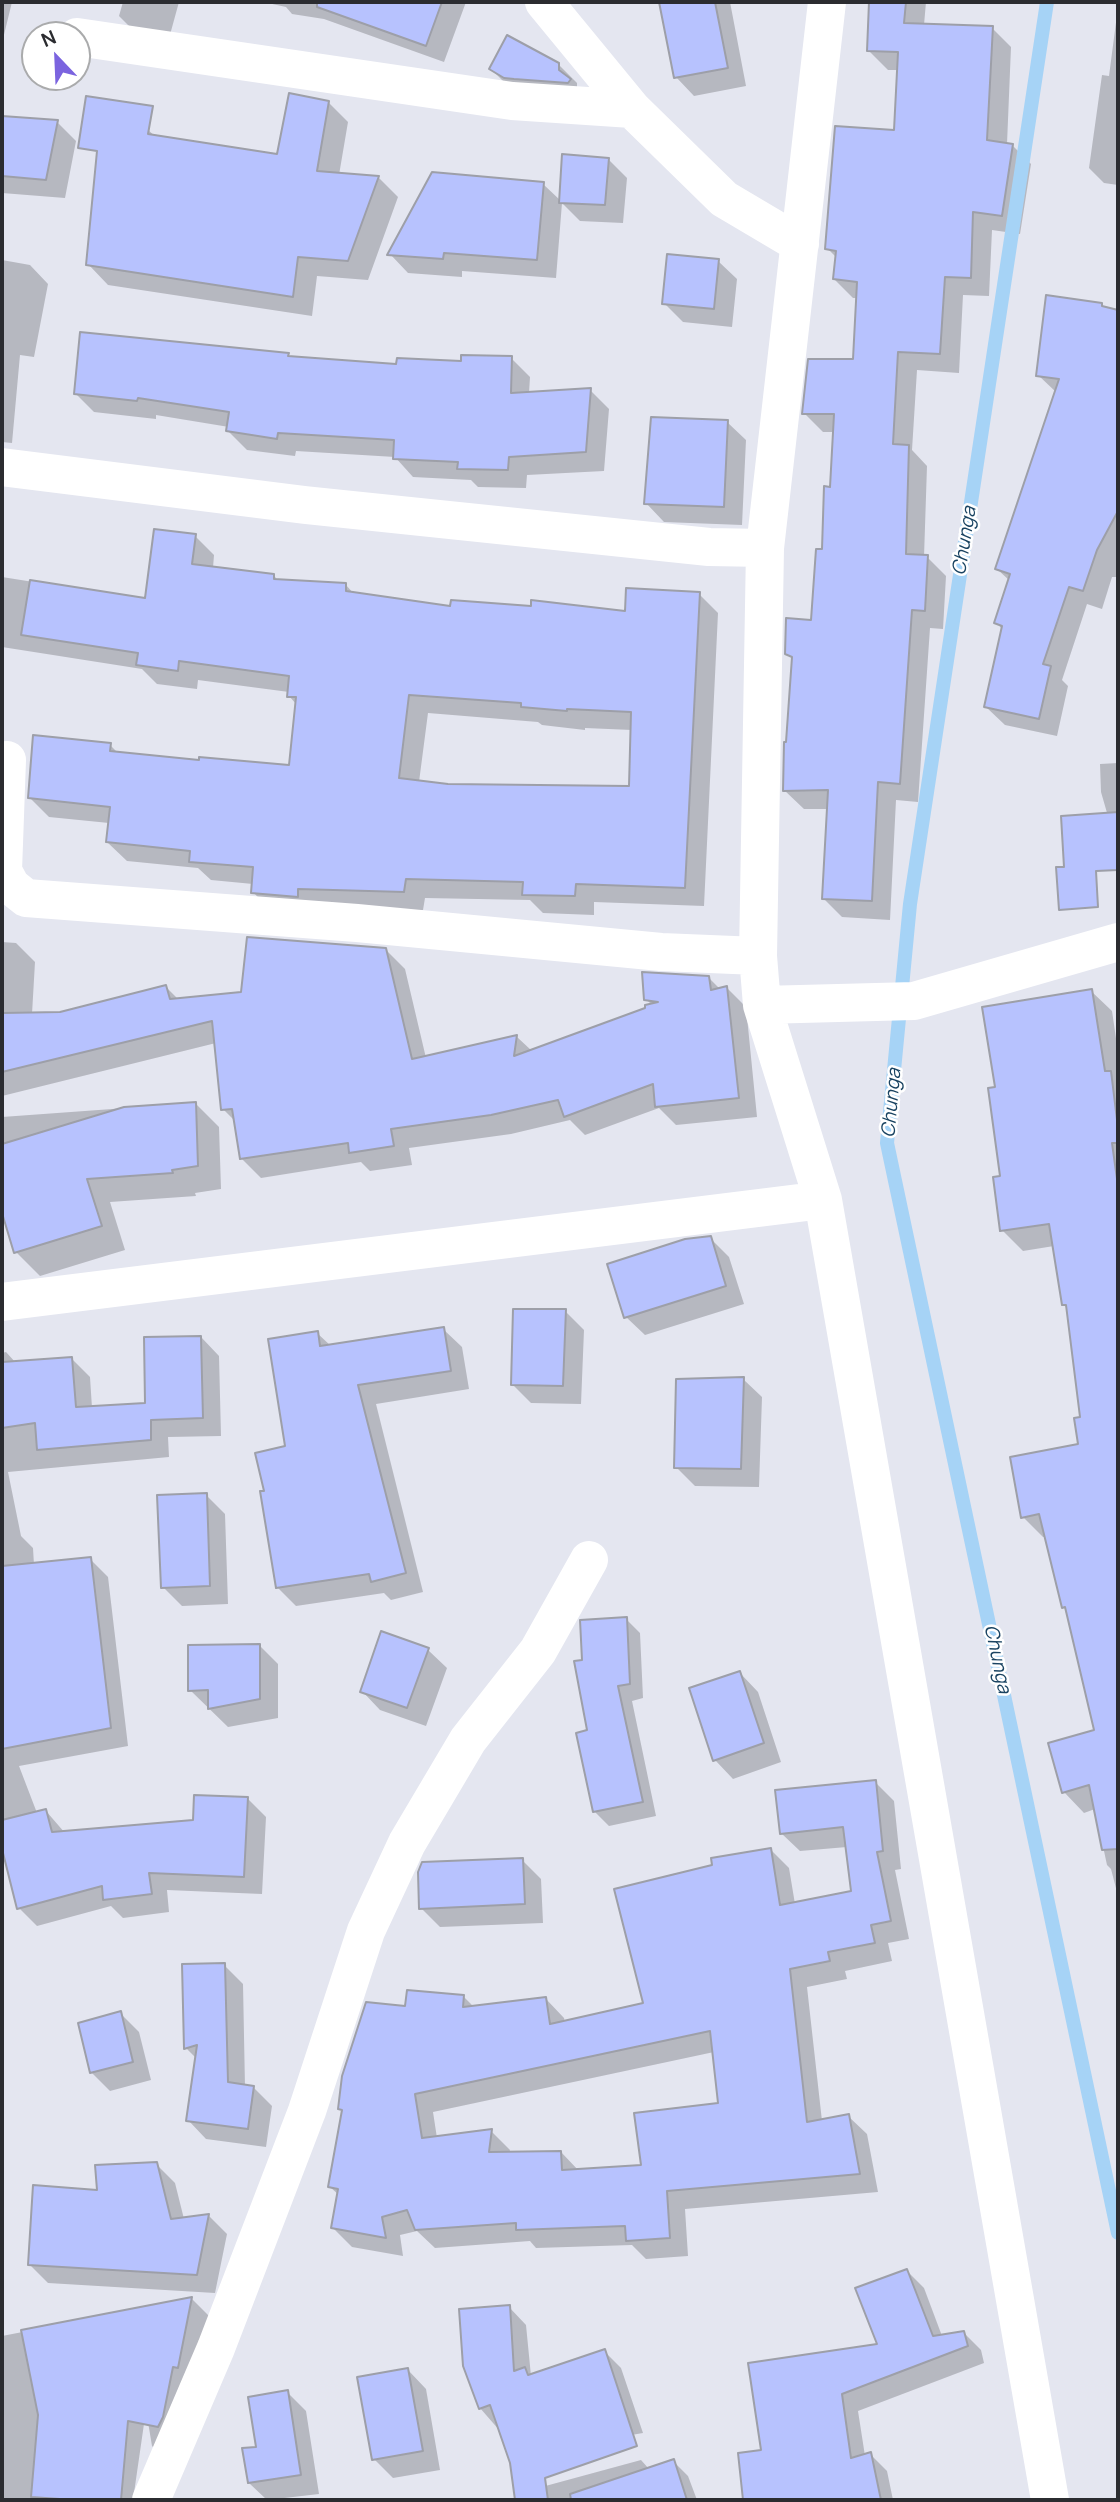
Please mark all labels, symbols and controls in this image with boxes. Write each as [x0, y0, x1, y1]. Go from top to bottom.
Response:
north arrow [21, 21, 91, 91]
text: N [37, 24, 60, 53]
water label: Chunga [948, 505, 982, 577]
water label: Chunga [878, 1068, 906, 1138]
water label: Chunga [979, 1623, 1015, 1695]

